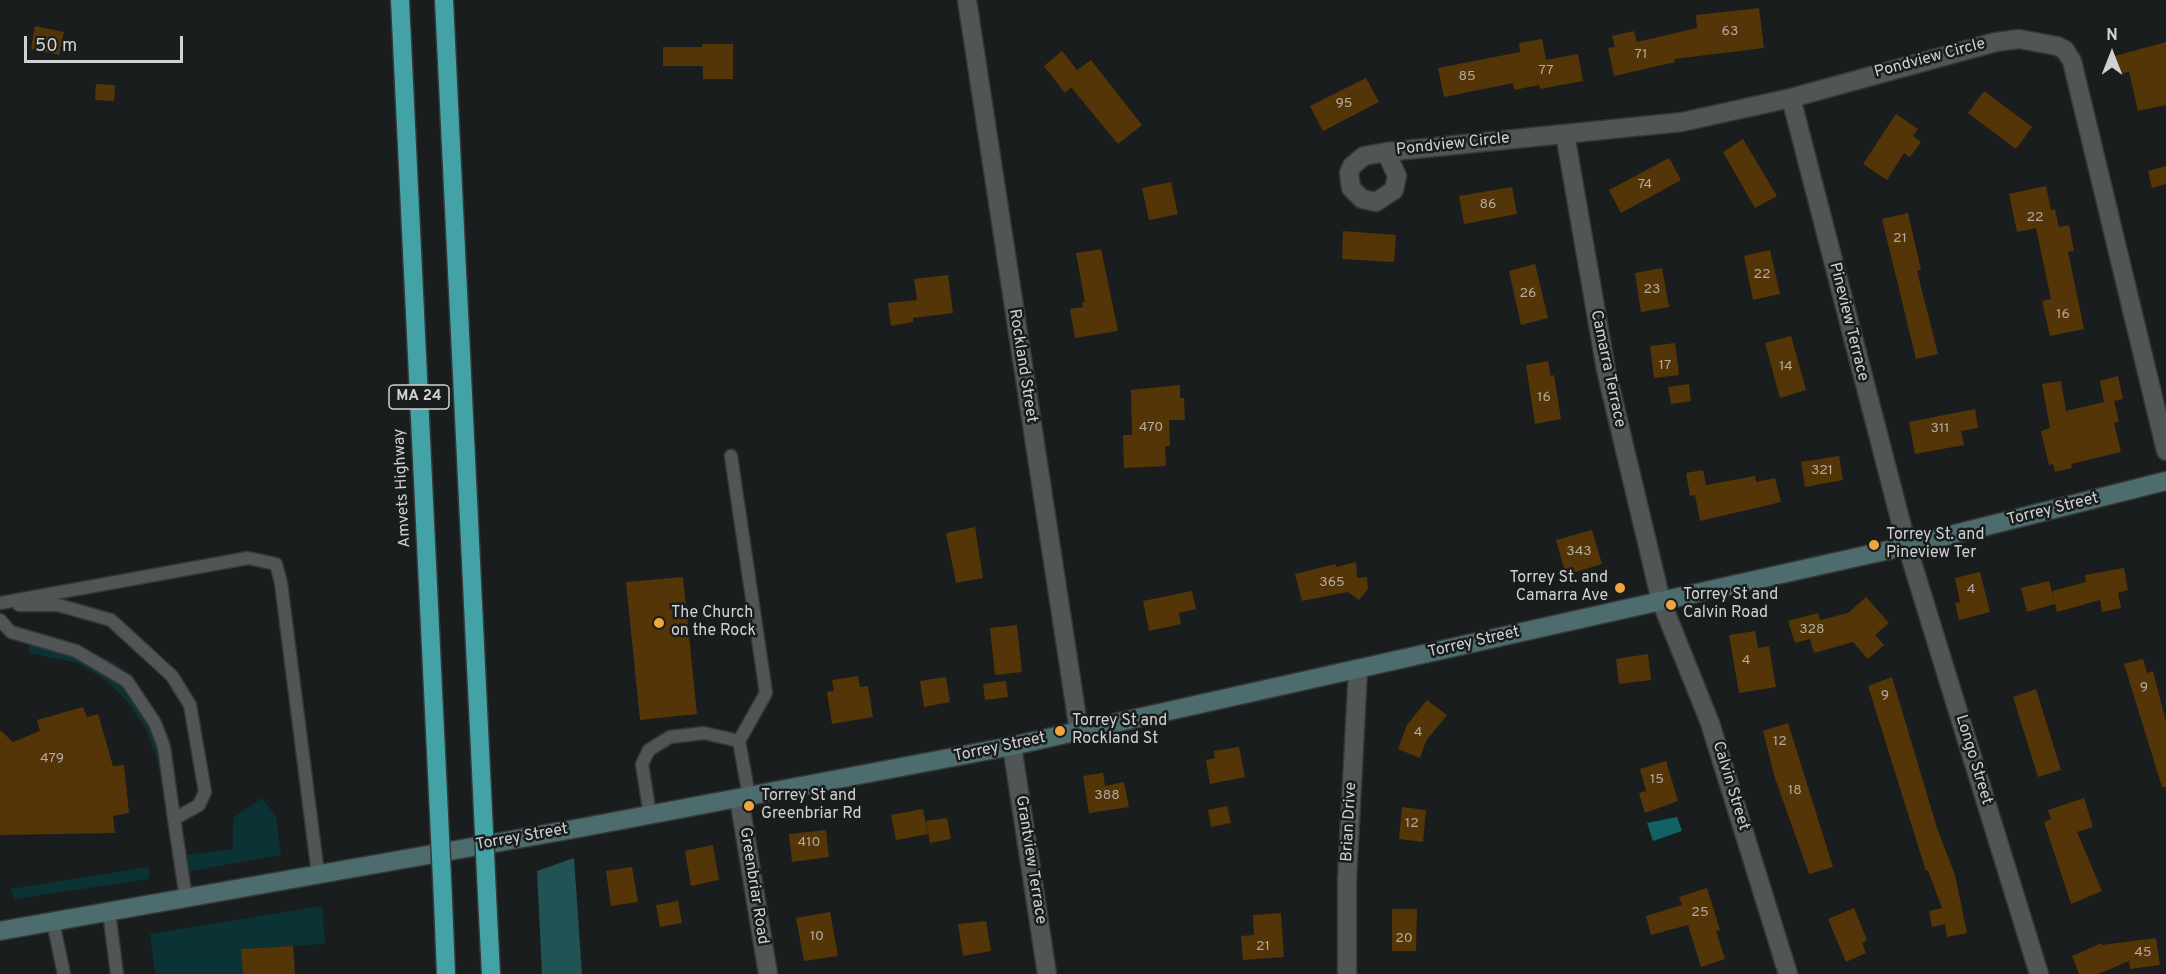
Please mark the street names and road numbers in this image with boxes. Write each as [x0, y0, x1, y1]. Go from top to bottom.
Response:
street label: Pondview Circle [1872, 35, 1988, 83]
street label: Pondview Circle [1395, 129, 1511, 161]
street label: Pineview Terrace [1824, 261, 1872, 383]
street label: Rockland Street [1004, 308, 1040, 424]
street label: Camarra Terrace [1585, 309, 1629, 429]
road number: MA 24 [389, 385, 449, 409]
street label: Amvets Highway [390, 428, 416, 548]
street label: Torrey Street [2005, 489, 2101, 531]
street label: Torrey Street [1426, 623, 1522, 663]
street label: Longo Street [1950, 713, 1996, 807]
street label: Torrey Street [952, 729, 1048, 767]
street label: Calvin Street [1707, 739, 1753, 833]
street label: Brian Drive [1338, 782, 1362, 862]
street label: Grantview Terrace [1010, 794, 1050, 926]
street label: Torrey Street [474, 820, 570, 856]
street label: Greenbriar Road [734, 826, 772, 946]

